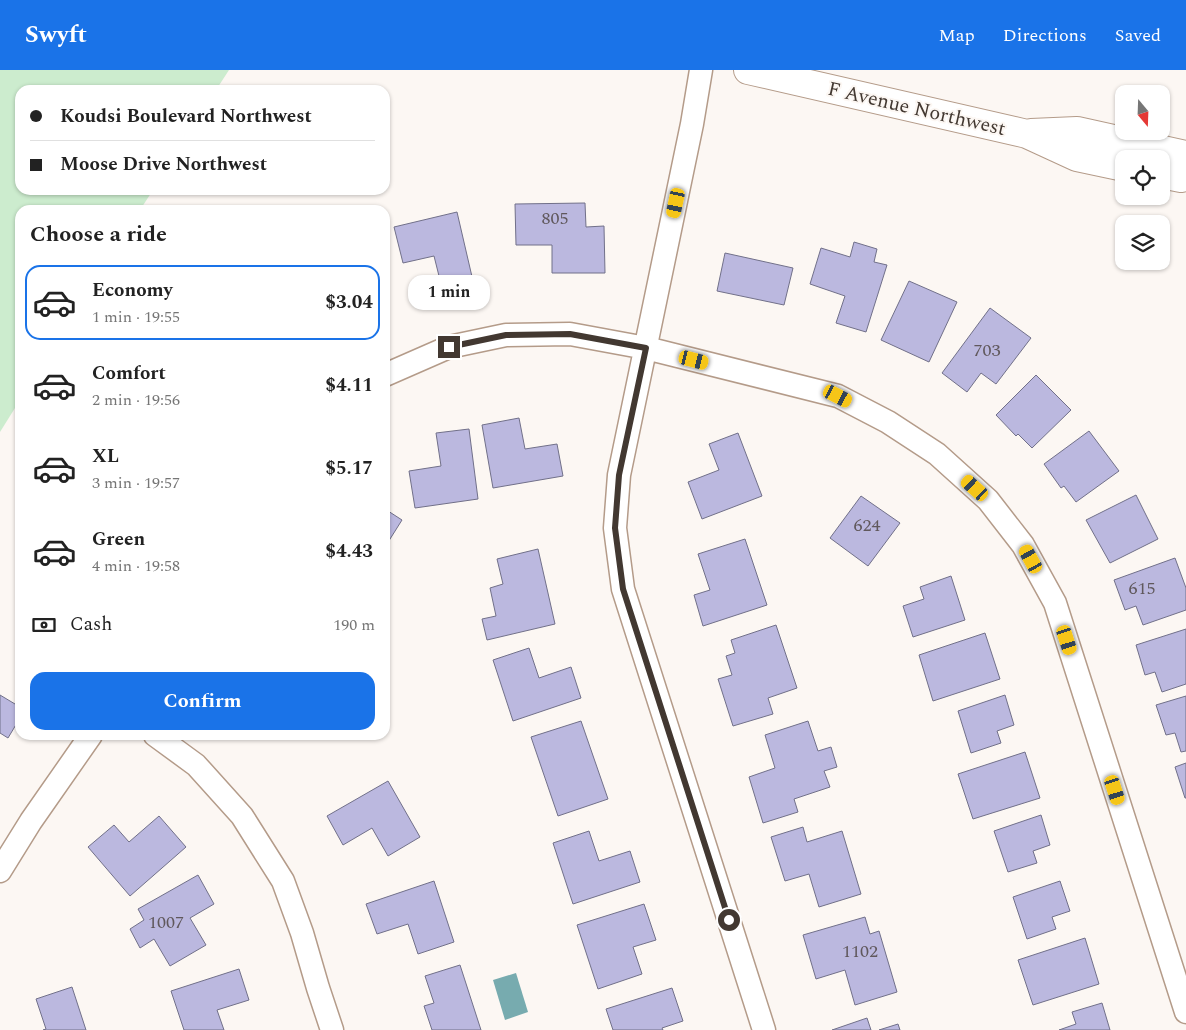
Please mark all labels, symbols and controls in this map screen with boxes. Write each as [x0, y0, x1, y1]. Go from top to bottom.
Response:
text: Swyft [25, 17, 87, 53]
text: Map [939, 22, 975, 49]
text: Directions [1003, 22, 1087, 49]
text: Saved [1115, 22, 1161, 49]
street label: F Avenue Northwest [825, 74, 1009, 144]
north arrow [1115, 85, 1170, 140]
map controls [1115, 85, 1170, 270]
text: Koudsi Boulevard Northwest [60, 102, 312, 131]
text: Moose Drive Northwest [60, 150, 267, 179]
button: locate [1115, 150, 1170, 205]
car [665, 187, 686, 219]
house number: 805 [542, 205, 569, 232]
button: layers [1115, 215, 1170, 270]
text: Choose a ride [30, 218, 167, 251]
callout: 1 min [408, 274, 490, 310]
text: Economy [92, 276, 173, 305]
icon: car [32, 280, 77, 325]
text: 1 min [428, 280, 470, 304]
text: $3.04 [325, 288, 373, 317]
text: 1 min · 19:55 [92, 305, 180, 329]
route end [438, 336, 460, 358]
house number: 703 [974, 337, 1001, 364]
car [677, 349, 710, 371]
text: Comfort [92, 359, 166, 388]
icon: car [32, 363, 77, 408]
text: $4.11 [325, 371, 373, 400]
car [821, 383, 854, 409]
text: 2 min · 19:56 [92, 388, 180, 412]
text: XL [92, 442, 119, 471]
icon: car [32, 446, 77, 491]
text: $5.17 [325, 454, 373, 483]
text: 3 min · 19:57 [92, 471, 180, 495]
car [958, 472, 991, 504]
house number: 624 [854, 512, 881, 539]
text: Green [92, 525, 145, 554]
icon: car [32, 529, 77, 574]
text: $4.43 [325, 537, 373, 566]
car [1017, 542, 1044, 576]
text: 4 min · 19:58 [92, 554, 180, 578]
house number: 615 [1129, 575, 1156, 602]
text: Cash [70, 610, 112, 639]
icon: cash [30, 611, 58, 639]
text: 190 m [333, 613, 375, 637]
car [1055, 623, 1078, 657]
button: Confirm [30, 672, 375, 730]
car [1103, 773, 1126, 807]
house number: 1007 [148, 909, 184, 936]
route start [718, 909, 740, 931]
house number: 1102 [842, 938, 878, 965]

